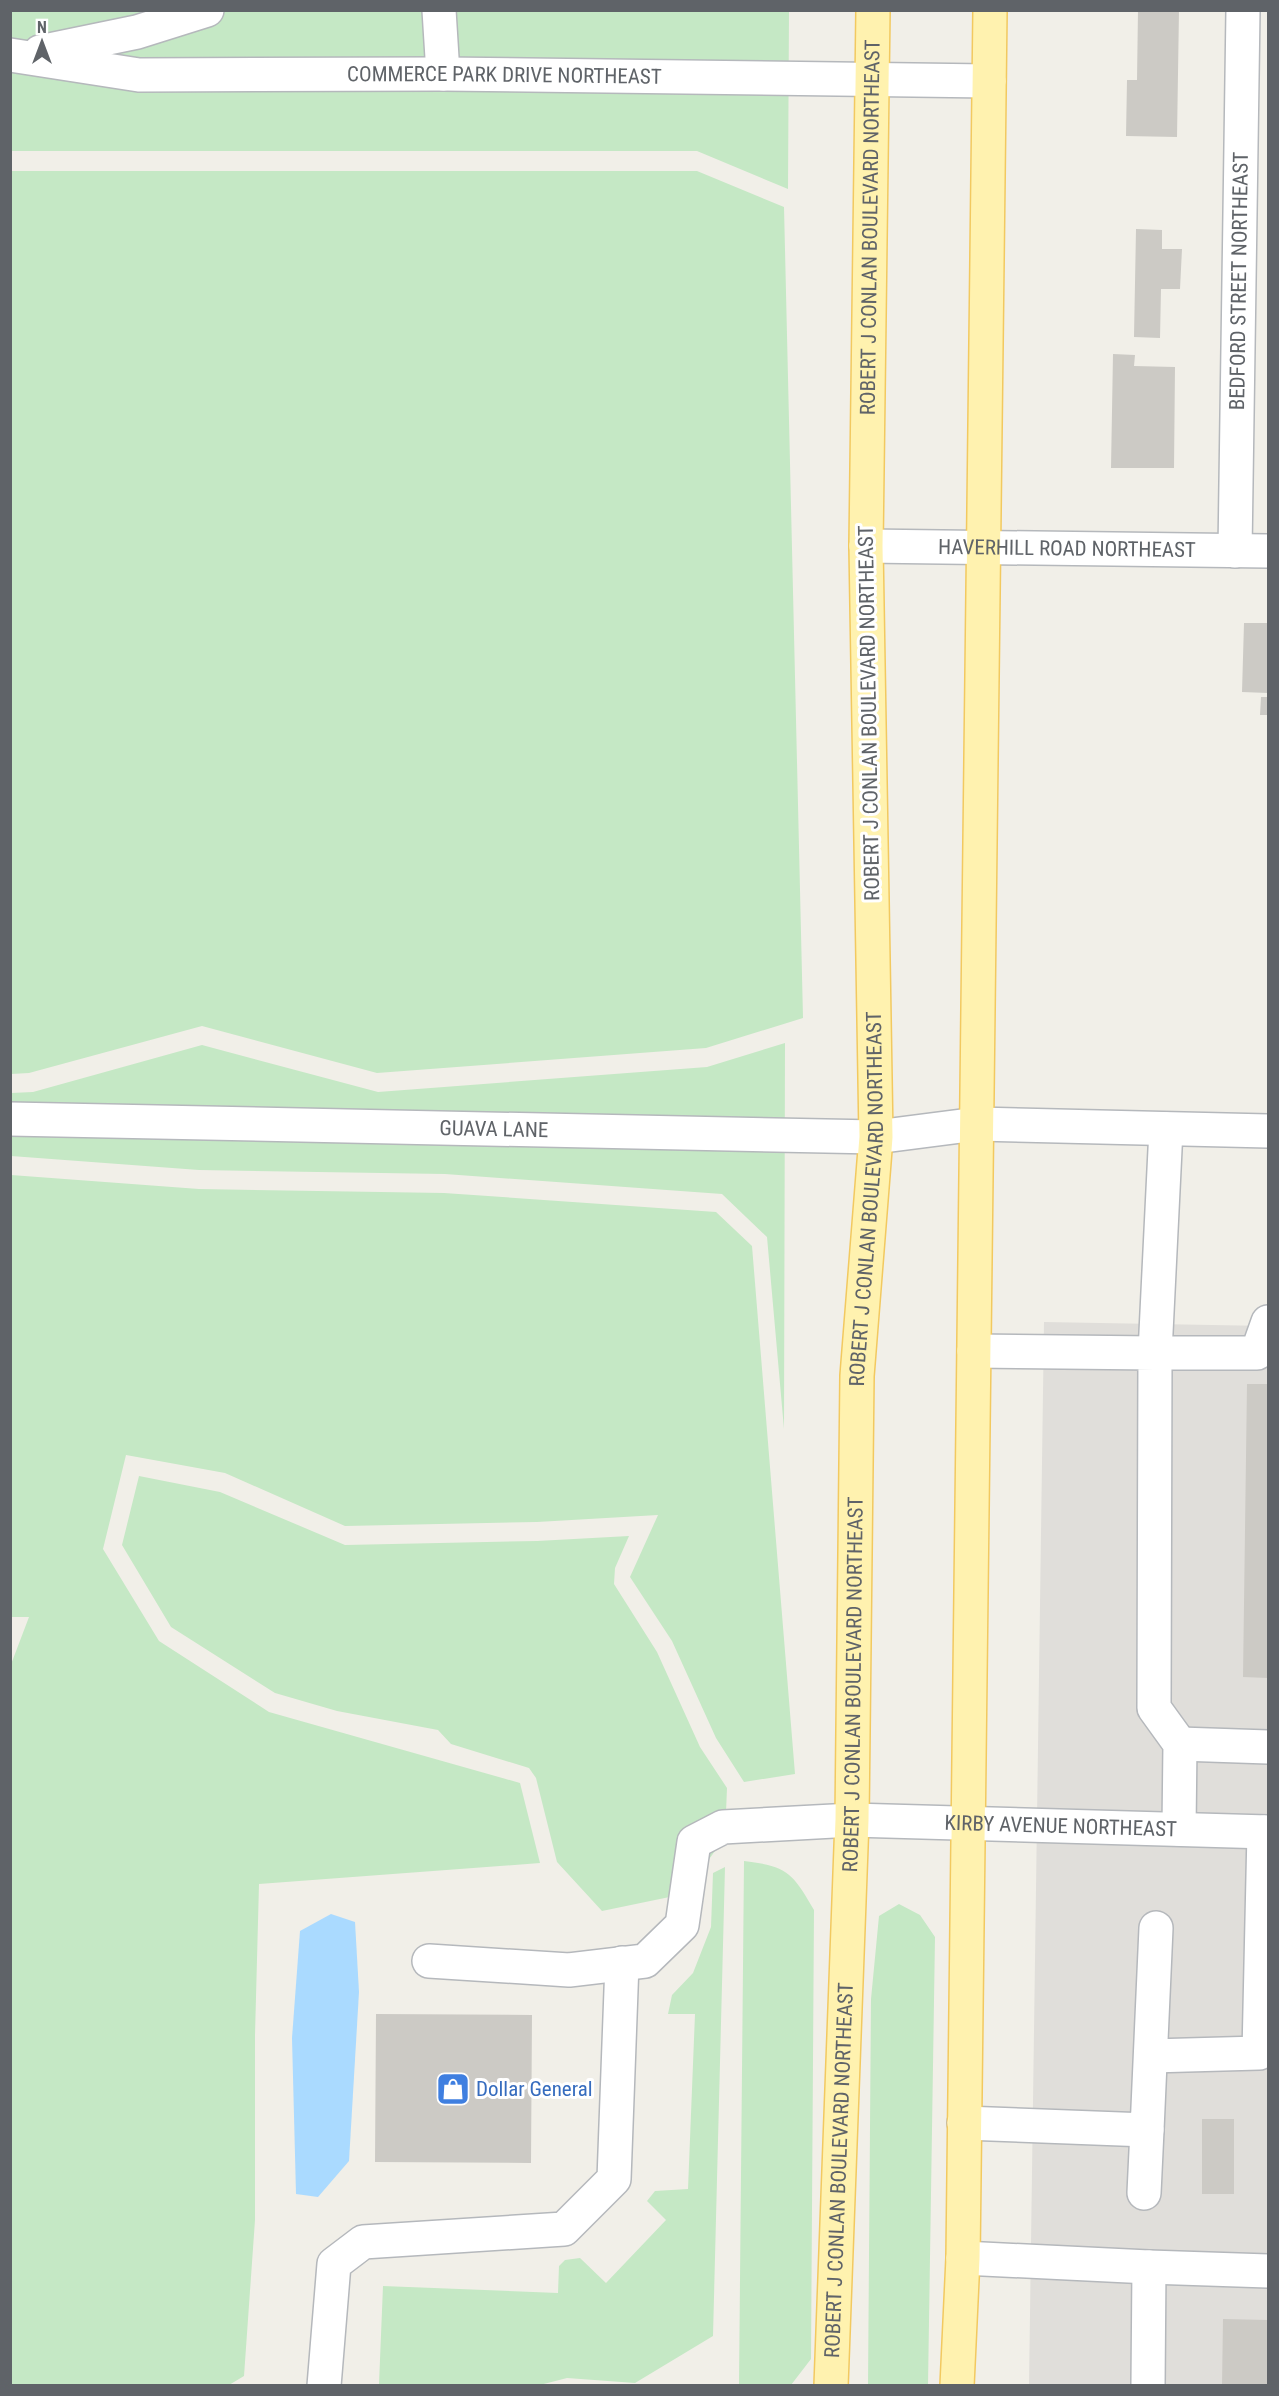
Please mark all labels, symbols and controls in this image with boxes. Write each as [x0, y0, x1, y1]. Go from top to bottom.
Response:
north arrow [12, 12, 72, 72]
text: N [37, 18, 47, 37]
street label: ROBERT J CONLAN BOULEVARD NORTHEAST [856, 39, 885, 415]
street label: COMMERCE PARK DRIVE NORTHEAST [347, 62, 662, 89]
street label: BEDFORD STREET NORTHEAST [1225, 152, 1253, 410]
street label: ROBERT J CONLAN BOULEVARD NORTHEAST [854, 525, 884, 901]
street label: HAVERHILL ROAD NORTHEAST [938, 535, 1196, 562]
street label: ROBERT J CONLAN BOULEVARD NORTHEAST [845, 1011, 888, 1386]
street label: GUAVA LANE [439, 1116, 549, 1142]
street label: ROBERT J CONLAN BOULEVARD NORTHEAST [838, 1496, 868, 1873]
street label: KIRBY AVENUE NORTHEAST [944, 1811, 1177, 1841]
street label: ROBERT J CONLAN BOULEVARD NORTHEAST [820, 1982, 858, 2358]
shop icon: Dollar General [435, 2071, 471, 2107]
place label: Dollar General [476, 2077, 593, 2101]

